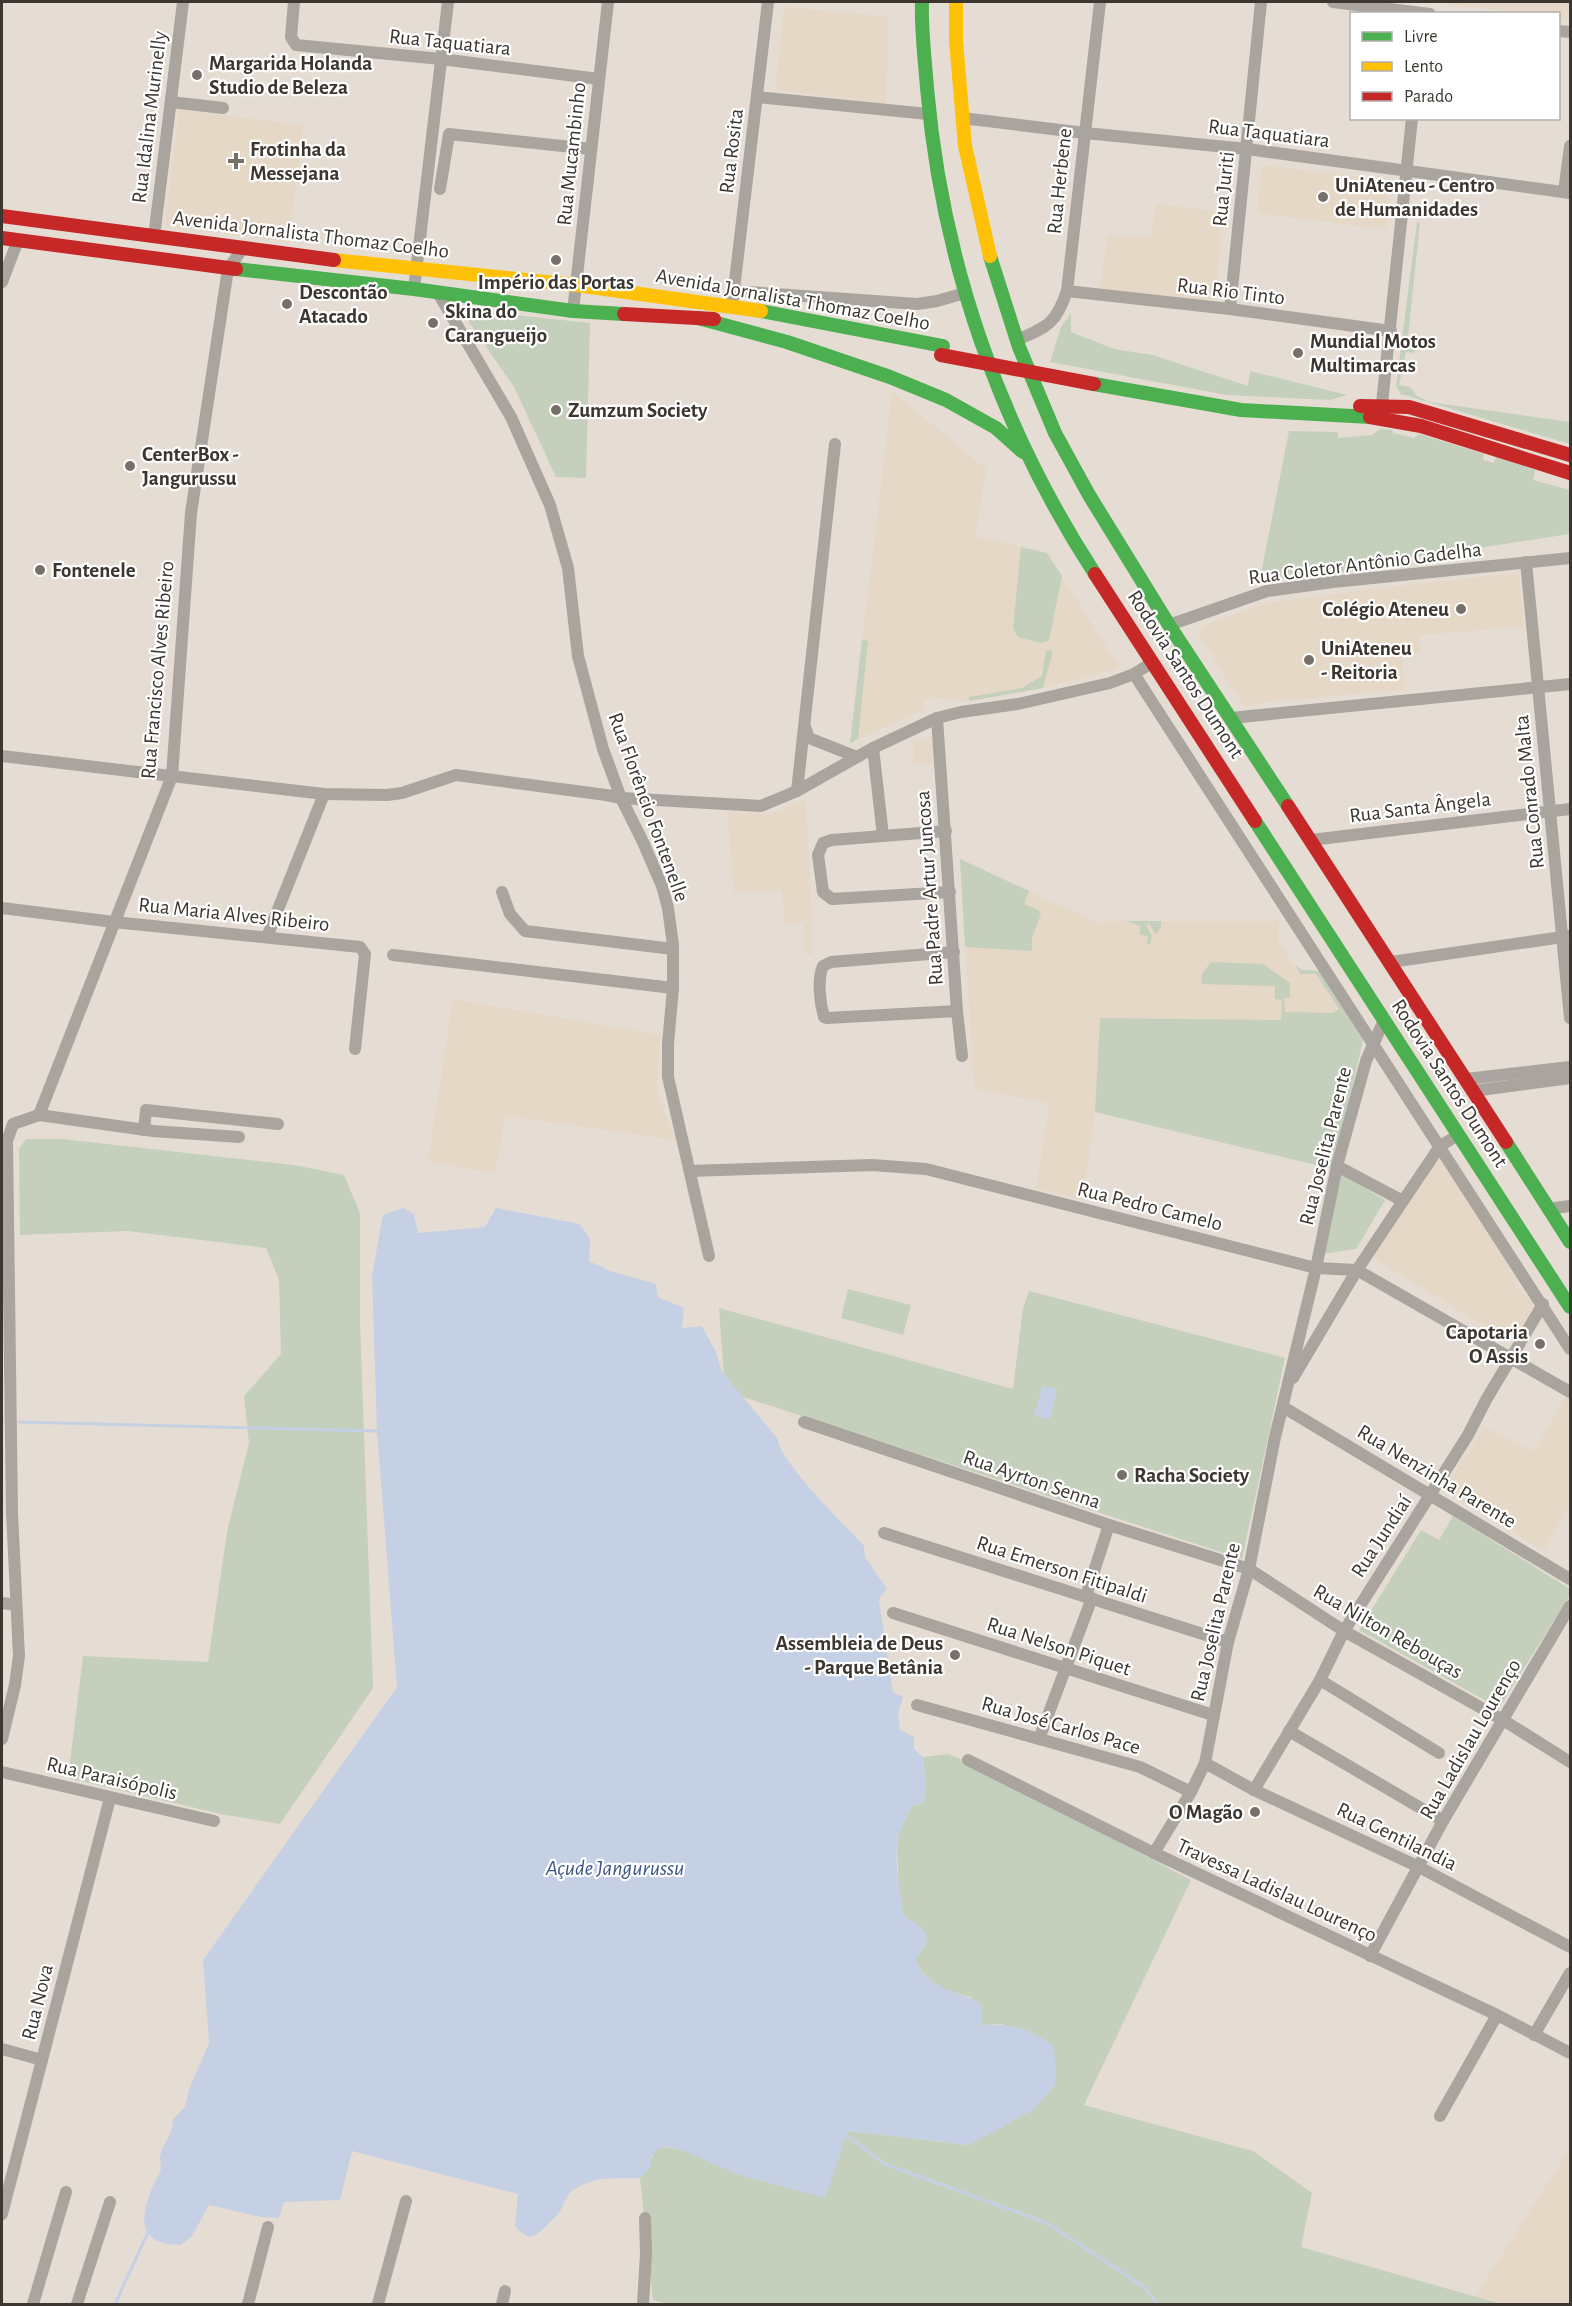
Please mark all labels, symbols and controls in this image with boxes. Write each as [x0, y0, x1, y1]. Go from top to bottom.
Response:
legend [1350, 12, 1560, 120]
street label: Rua Taquatiara [388, 26, 512, 59]
text: Livre [1404, 28, 1438, 46]
street label: Rua Idalina Murinelly [129, 30, 170, 204]
place label: Margarida Holanda Studio de Beleza [209, 53, 372, 98]
text: Lento [1404, 58, 1443, 76]
marker: Margarida Holanda Studio de Beleza [190, 68, 204, 82]
street label: Rua Mucambinho [554, 81, 589, 227]
text: Parado [1404, 88, 1453, 106]
street label: Rua Rosita [716, 107, 747, 195]
street label: Rua Taquatiara [1207, 116, 1331, 151]
street label: Rua Herbene [1043, 127, 1076, 235]
place label: Frotinha da Messejana [250, 139, 346, 184]
street label: Rua Juriti [1209, 150, 1238, 228]
marker: Frotinha da Messejana [227, 152, 245, 170]
place label: UniAteneu - Centro de Humanidades [1335, 175, 1495, 220]
marker: UniAteneu - Centro de Humanidades [1316, 190, 1330, 204]
street label: Avenida Jornalista Thomaz Coelho [172, 207, 450, 262]
marker: Império das Portas [549, 253, 563, 267]
street label: Avenida Jornalista Thomaz Coelho [654, 265, 932, 334]
place label: Império das Portas [478, 272, 634, 293]
street label: Rua Rio Tinto [1176, 274, 1286, 309]
place label: Descontão Atacado [299, 282, 388, 327]
marker: Descontão Atacado [280, 297, 294, 311]
place label: Skina do Carangueijo [445, 301, 547, 346]
marker: Skina do Carangueijo [426, 316, 440, 330]
place label: Mundial Motos Multimarcas [1310, 331, 1436, 376]
marker: Mundial Motos Multimarcas [1291, 346, 1305, 360]
place label: Zumzum Society [568, 400, 708, 421]
marker: Zumzum Society [549, 403, 563, 417]
place label: CenterBox - Jangurussu [142, 444, 239, 489]
marker: CenterBox - Jangurussu [123, 459, 137, 473]
street label: Rua Coletor Antônio Gadelha [1247, 539, 1483, 588]
place label: Fontenele [52, 560, 136, 581]
street label: Rua Francisco Alves Ribeiro [137, 560, 178, 780]
marker: Fontenele [33, 563, 47, 577]
street label: Rodovia Santos Dumont [1124, 587, 1248, 762]
place label: Colégio Ateneu [1322, 599, 1449, 620]
marker: Colégio Ateneu [1454, 602, 1468, 616]
place label: UniAteneu - Reitoria [1321, 638, 1412, 683]
marker: UniAteneu - Reitoria [1302, 653, 1316, 667]
street label: Rua Florêncio Fontenelle [605, 710, 693, 905]
street label: Rua Conrado Malta [1511, 714, 1548, 870]
street label: Rua Santa Ângela [1348, 786, 1492, 827]
street label: Rua Padre Artur Juncosa [912, 789, 947, 986]
street label: Rua Maria Alves Ribeiro [137, 894, 331, 935]
street label: Rodovia Santos Dumont [1388, 996, 1512, 1171]
street label: Rua Joselita Parente [1296, 1065, 1355, 1227]
street label: Rua Pedro Camelo [1075, 1178, 1225, 1235]
place label: Capotaria O Assis [1446, 1322, 1528, 1367]
marker: Capotaria O Assis [1533, 1337, 1547, 1351]
street label: Rua Nenzinha Parente [1354, 1421, 1520, 1532]
street label: Rua Ayrton Senna [960, 1446, 1103, 1513]
place label: Racha Society [1134, 1465, 1250, 1486]
marker: Racha Society [1115, 1468, 1129, 1482]
street label: Rua Jundiaí [1347, 1491, 1416, 1581]
street label: Rua Emerson Fitipaldi [974, 1532, 1150, 1607]
street label: Rua Joselita Parente [1187, 1541, 1244, 1704]
street label: Rua Nilton Rebouças [1310, 1580, 1466, 1683]
street label: Rua Nelson Piquet [984, 1613, 1134, 1680]
place label: Assembleia de Deus - Parque Betânia [776, 1633, 943, 1678]
marker: Assembleia de Deus - Parque Betânia [948, 1648, 962, 1662]
street label: Rua Ladislau Lourenço [1416, 1656, 1525, 1823]
street label: Rua José Carlos Pace [979, 1693, 1143, 1758]
street label: Rua Paraisópolis [45, 1753, 179, 1804]
street label: Rua Gentilandia [1333, 1798, 1460, 1875]
place label: O Magão [1169, 1802, 1243, 1823]
marker: O Magão [1248, 1805, 1262, 1819]
street label: Travessa Ladislau Lourenço [1174, 1835, 1380, 1946]
water label: Açude Jangurussu [545, 1857, 684, 1879]
street label: Rua Nova [18, 1962, 57, 2042]

